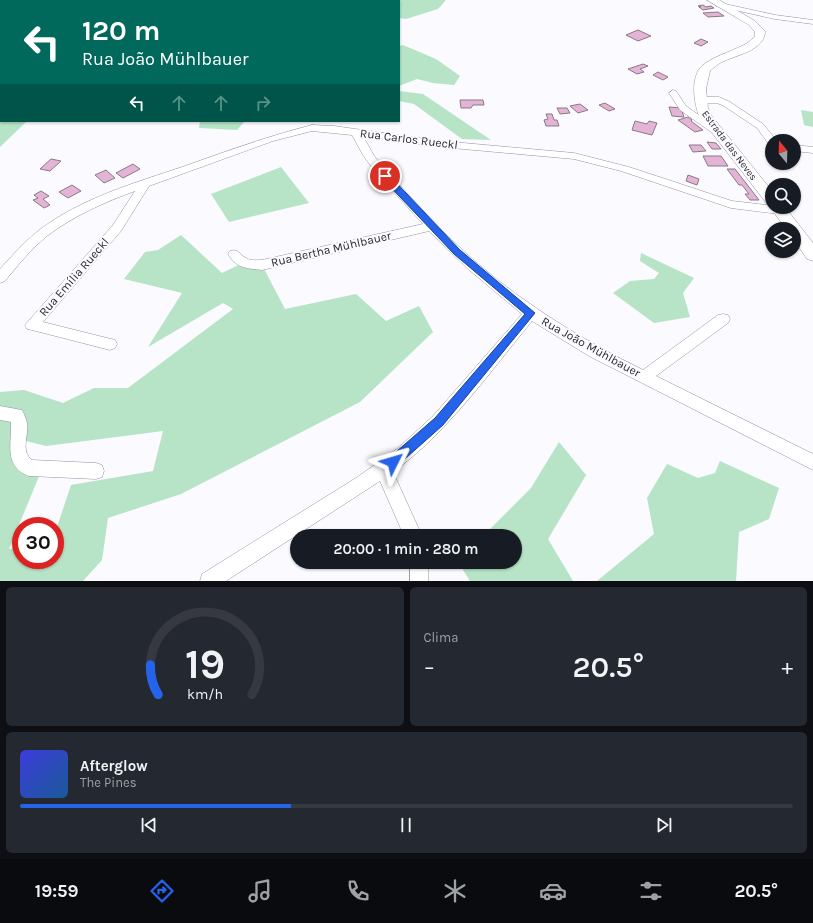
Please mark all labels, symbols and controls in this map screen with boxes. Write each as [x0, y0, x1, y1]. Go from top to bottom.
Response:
text: 120 m [82, 14, 160, 47]
icon: left [16, 16, 68, 68]
text: Rua João Mühlbauer [82, 48, 249, 70]
icon: left [126, 92, 148, 114]
icon: ahead [168, 92, 190, 114]
icon: ahead [210, 92, 232, 114]
icon: right [252, 92, 274, 114]
street label: Estrada das Neves [699, 108, 759, 183]
street label: Rua Carlos Rueckl [359, 126, 459, 152]
north arrow [765, 134, 801, 170]
map controls [765, 134, 801, 258]
pin [368, 159, 402, 193]
icon: arrive [374, 165, 396, 187]
button: search [765, 178, 801, 214]
button: layers [765, 222, 801, 258]
street label: Rua Bertha Mühlbauer [270, 228, 393, 270]
street label: Rua Emília Rueckl [36, 235, 112, 319]
street label: Rua João Mühlbauer [539, 314, 644, 380]
position arrow [372, 441, 414, 483]
speed limit sign: 30 [12, 517, 64, 569]
text: 20:00 · 1 min · 280 m [334, 540, 478, 558]
text: Clima [424, 630, 458, 645]
text: 19 [185, 639, 225, 687]
text: 20.5° [573, 649, 644, 685]
text: − [424, 654, 435, 680]
text: + [781, 654, 793, 680]
text: km/h [187, 685, 223, 702]
text: Afterglow [80, 757, 148, 775]
text: The Pines [80, 775, 137, 790]
icon: previous [138, 814, 160, 836]
icon: pause [395, 814, 417, 836]
icon: next [653, 814, 675, 836]
icon: directions [148, 877, 176, 905]
icon: music [246, 877, 274, 905]
icon: phone [344, 877, 372, 905]
icon: climate [441, 877, 469, 905]
icon: car [539, 877, 567, 905]
icon: filters [637, 877, 665, 905]
text: 19:59 [35, 880, 79, 902]
text: 20.5° [734, 880, 778, 902]

